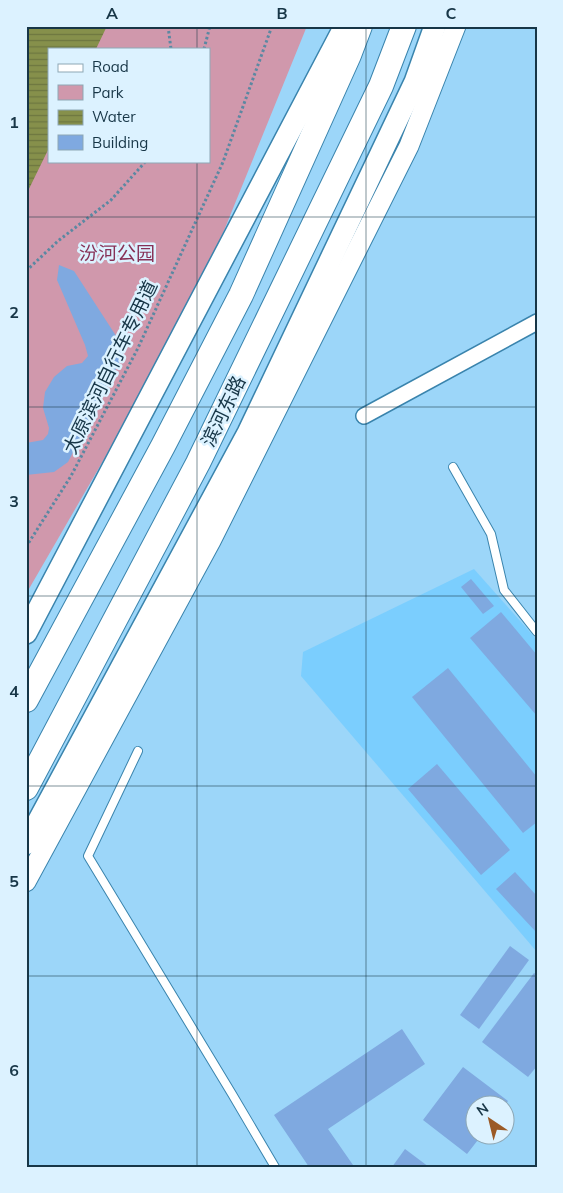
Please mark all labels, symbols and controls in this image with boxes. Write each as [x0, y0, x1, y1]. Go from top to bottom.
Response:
text: A [106, 3, 118, 23]
text: B [276, 3, 288, 23]
text: C [446, 3, 457, 23]
legend [48, 48, 210, 162]
text: Road [92, 57, 129, 76]
text: Park [92, 83, 124, 102]
text: Water [92, 107, 136, 126]
text: 1 [9, 112, 19, 132]
text: Building [92, 133, 148, 152]
park label: 汾河公园 [79, 241, 155, 265]
street label: 太原滨河自行车专用道 [58, 276, 162, 458]
text: 2 [9, 302, 19, 322]
street label: 滨河东路 [196, 372, 250, 450]
text: 3 [9, 491, 19, 511]
text: 4 [9, 681, 19, 701]
text: 5 [9, 871, 19, 891]
text: 6 [9, 1060, 19, 1080]
north arrow [466, 1096, 516, 1146]
text: N [473, 1099, 492, 1120]

